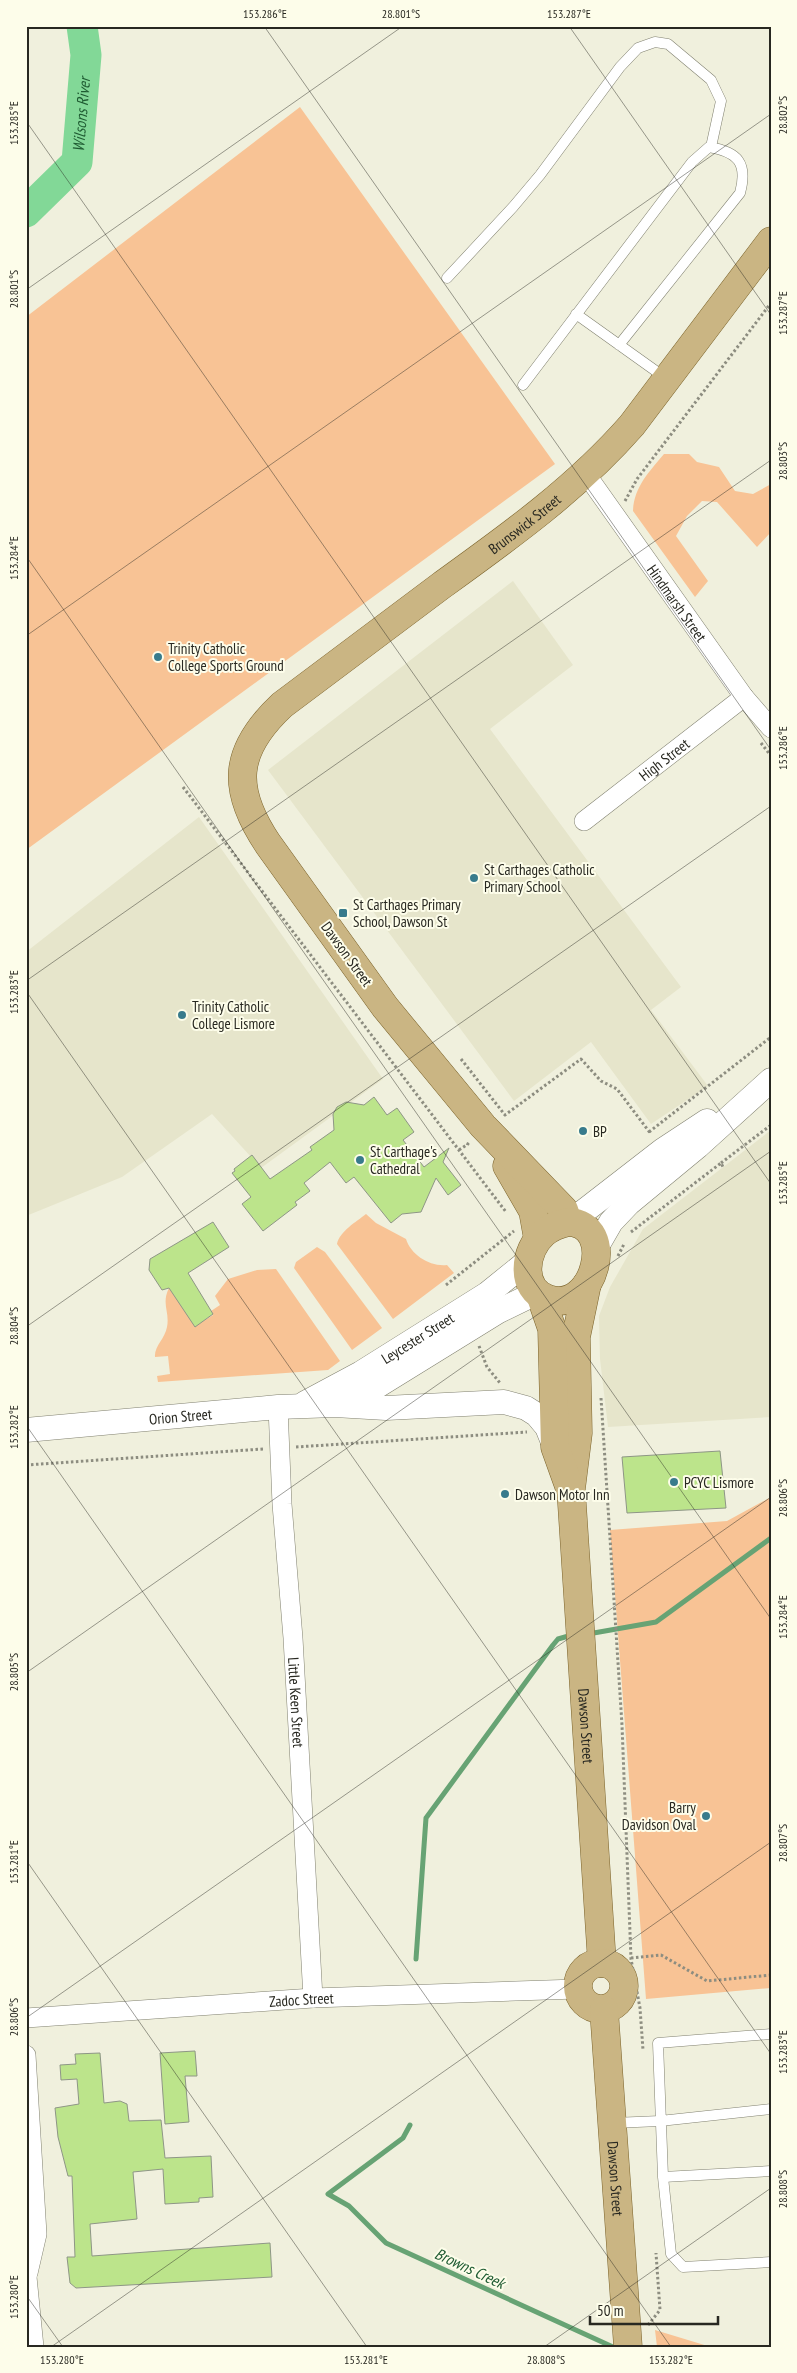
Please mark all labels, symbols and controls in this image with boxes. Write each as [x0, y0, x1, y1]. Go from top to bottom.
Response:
text: 153.286°E [243, 6, 287, 21]
text: 28.801°S [382, 6, 420, 21]
text: 153.287°E [547, 6, 591, 21]
water label: Wilsons River [68, 74, 94, 153]
text: 28.802°S [775, 96, 790, 134]
text: 153.285°E [6, 101, 21, 145]
text: 28.801°S [6, 270, 21, 308]
text: 153.287°E [775, 291, 790, 335]
text: 28.803°S [775, 442, 790, 480]
street label: Brunswick Street [484, 489, 564, 558]
text: 153.284°E [6, 536, 21, 580]
street label: Hindmarsh Street [643, 561, 711, 645]
place label: Trinity Catholic College Sports Ground [168, 639, 284, 675]
marker: Trinity Catholic College Sports Ground [152, 651, 164, 663]
text: 153.286°E [775, 726, 790, 770]
street label: High Street [635, 734, 693, 785]
place label: St Carthages Catholic Primary School [484, 860, 595, 896]
marker: St Carthages Catholic Primary School [468, 872, 480, 884]
place label: St Carthages Primary School, Dawson St [353, 895, 461, 931]
marker: St Carthages Primary School, Dawson St [337, 907, 349, 919]
street label: Dawson Street [317, 918, 377, 990]
text: 153.283°E [6, 970, 21, 1014]
place label: Trinity Catholic College Lismore [192, 997, 275, 1033]
marker: Trinity Catholic College Lismore [176, 1009, 188, 1021]
place label: BP [593, 1122, 607, 1141]
marker: BP [577, 1125, 589, 1137]
place label: St Carthage's Cathedral [370, 1142, 437, 1178]
marker: St Carthage's Cathedral [354, 1154, 366, 1166]
text: 153.285°E [775, 1161, 790, 1205]
text: 28.804°S [6, 1307, 21, 1345]
street label: Leycester Street [377, 1308, 457, 1368]
street label: Orion Street [148, 1404, 213, 1428]
text: 153.282°E [6, 1405, 21, 1449]
place label: PCYC Lismore [684, 1473, 754, 1492]
marker: PCYC Lismore [668, 1476, 680, 1488]
text: 28.806°S [775, 1479, 790, 1517]
place label: Dawson Motor Inn [515, 1485, 610, 1504]
marker: Dawson Motor Inn [499, 1488, 511, 1500]
text: 153.284°E [775, 1595, 790, 1639]
text: 28.805°S [6, 1653, 21, 1691]
street label: Little Keen Street [285, 1657, 309, 1748]
street label: Dawson Street [575, 1688, 598, 1764]
place label: Barry Davidson Oval [622, 1798, 696, 1834]
marker: Barry Davidson Oval [700, 1810, 712, 1822]
text: 28.807°S [775, 1824, 790, 1862]
text: 153.281°E [6, 1840, 21, 1884]
street label: Zadoc Street [268, 1988, 334, 2011]
text: 28.806°S [6, 1998, 21, 2036]
text: 153.283°E [775, 2030, 790, 2074]
street label: Dawson Street [604, 2140, 628, 2217]
text: 28.808°S [775, 2170, 790, 2208]
water label: Browns Creek [432, 2243, 510, 2294]
text: 153.280°E [6, 2275, 21, 2319]
scale bar [590, 2293, 717, 2325]
text: 50 m [597, 2301, 623, 2320]
text: 153.280°E [40, 2352, 84, 2367]
text: 153.281°E [344, 2352, 388, 2367]
text: 28.808°S [527, 2352, 565, 2367]
text: 153.282°E [649, 2352, 693, 2367]

